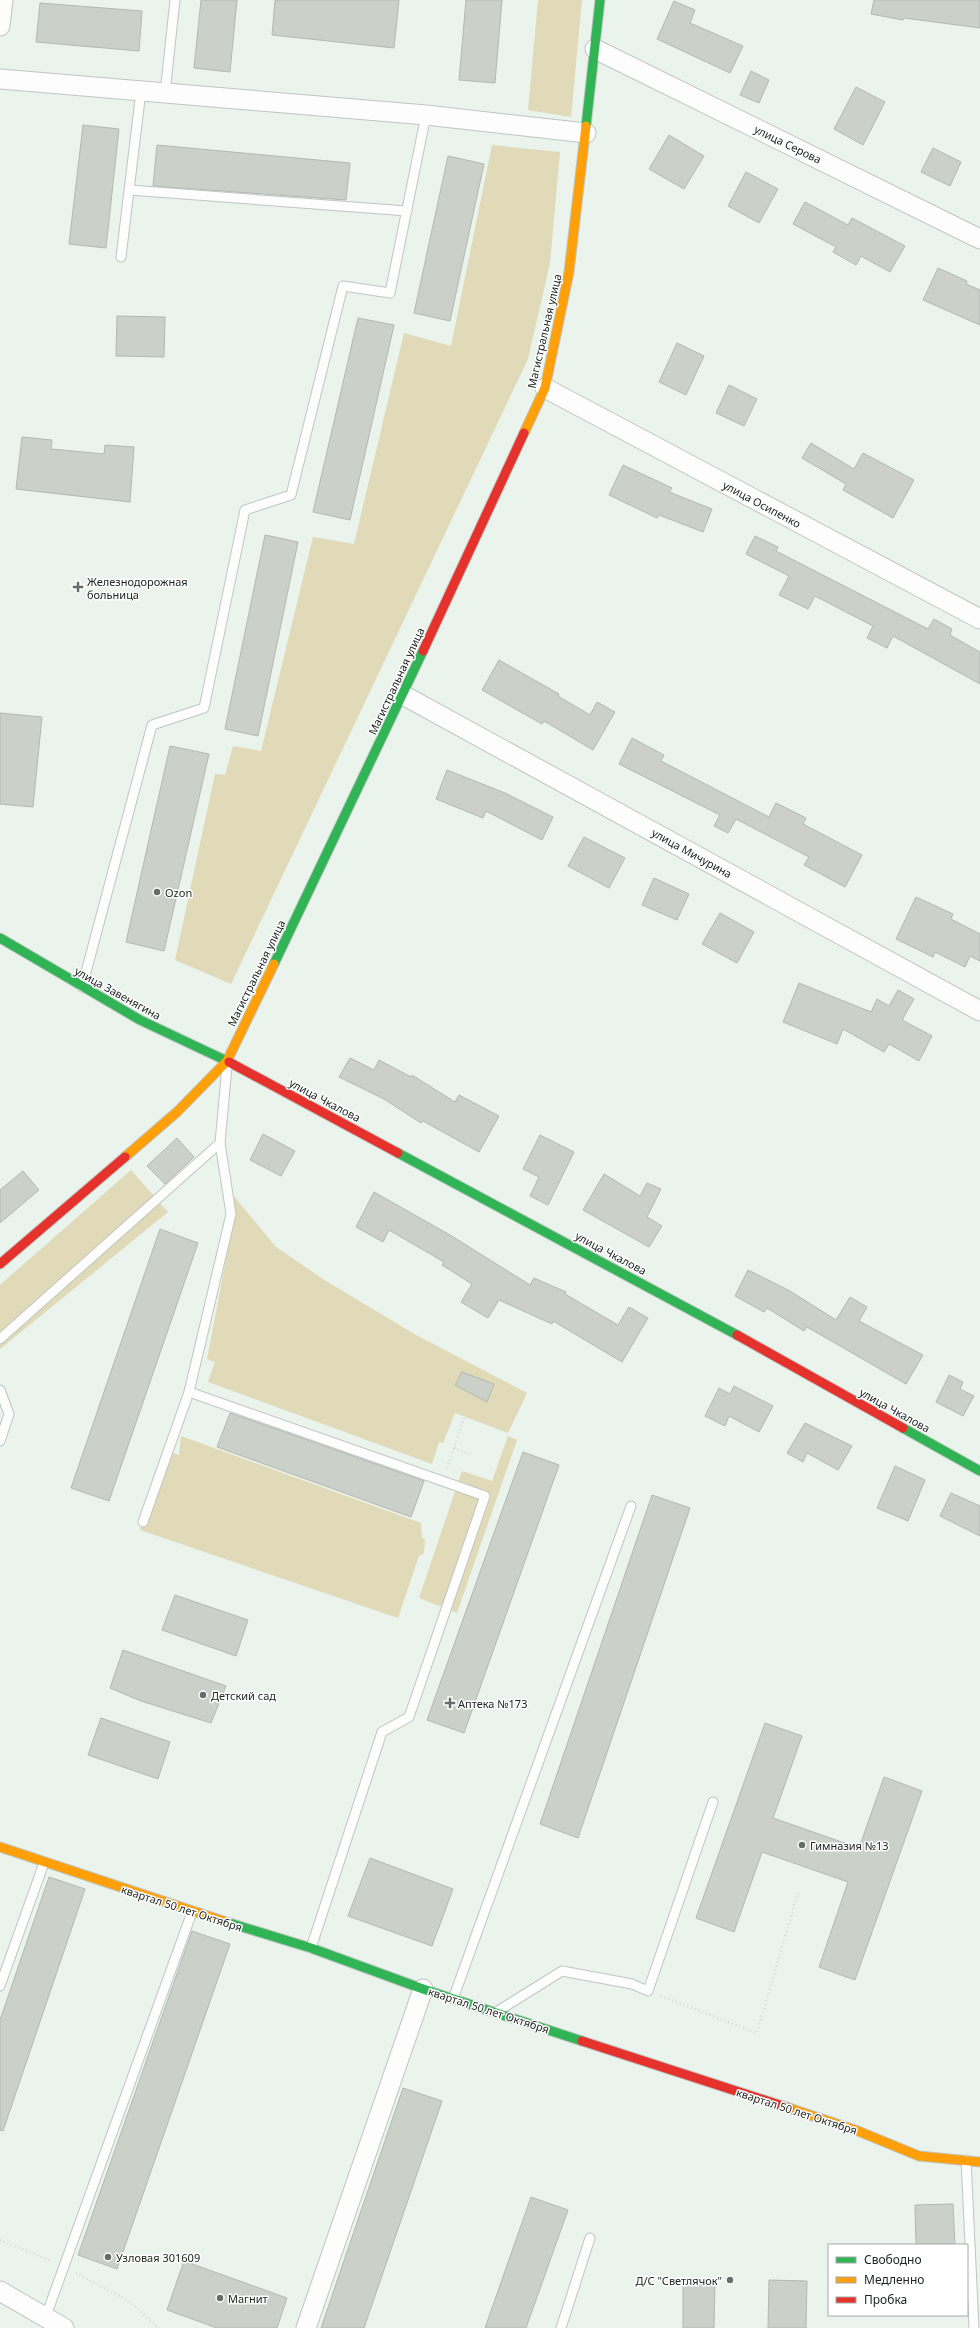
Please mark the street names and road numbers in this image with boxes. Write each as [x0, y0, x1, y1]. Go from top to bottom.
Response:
street label: улица Серова [752, 121, 824, 167]
street label: Магистральная улица [524, 272, 564, 390]
street label: улица Осипенко [720, 477, 804, 531]
street label: Магистральная улица [365, 625, 427, 737]
street label: улица Мичурина [649, 825, 735, 881]
street label: Магистральная улица [224, 917, 288, 1029]
street label: улица Завенягина [72, 963, 164, 1023]
street label: улица Чкалова [287, 1075, 363, 1125]
street label: улица Чкалова [573, 1228, 649, 1278]
street label: улица Чкалова [857, 1384, 933, 1436]
street label: квартал 50 лет Октября [120, 1881, 244, 1935]
street label: квартал 50 лет Октября [427, 1983, 551, 2037]
street label: квартал 50 лет Октября [735, 2084, 859, 2138]

